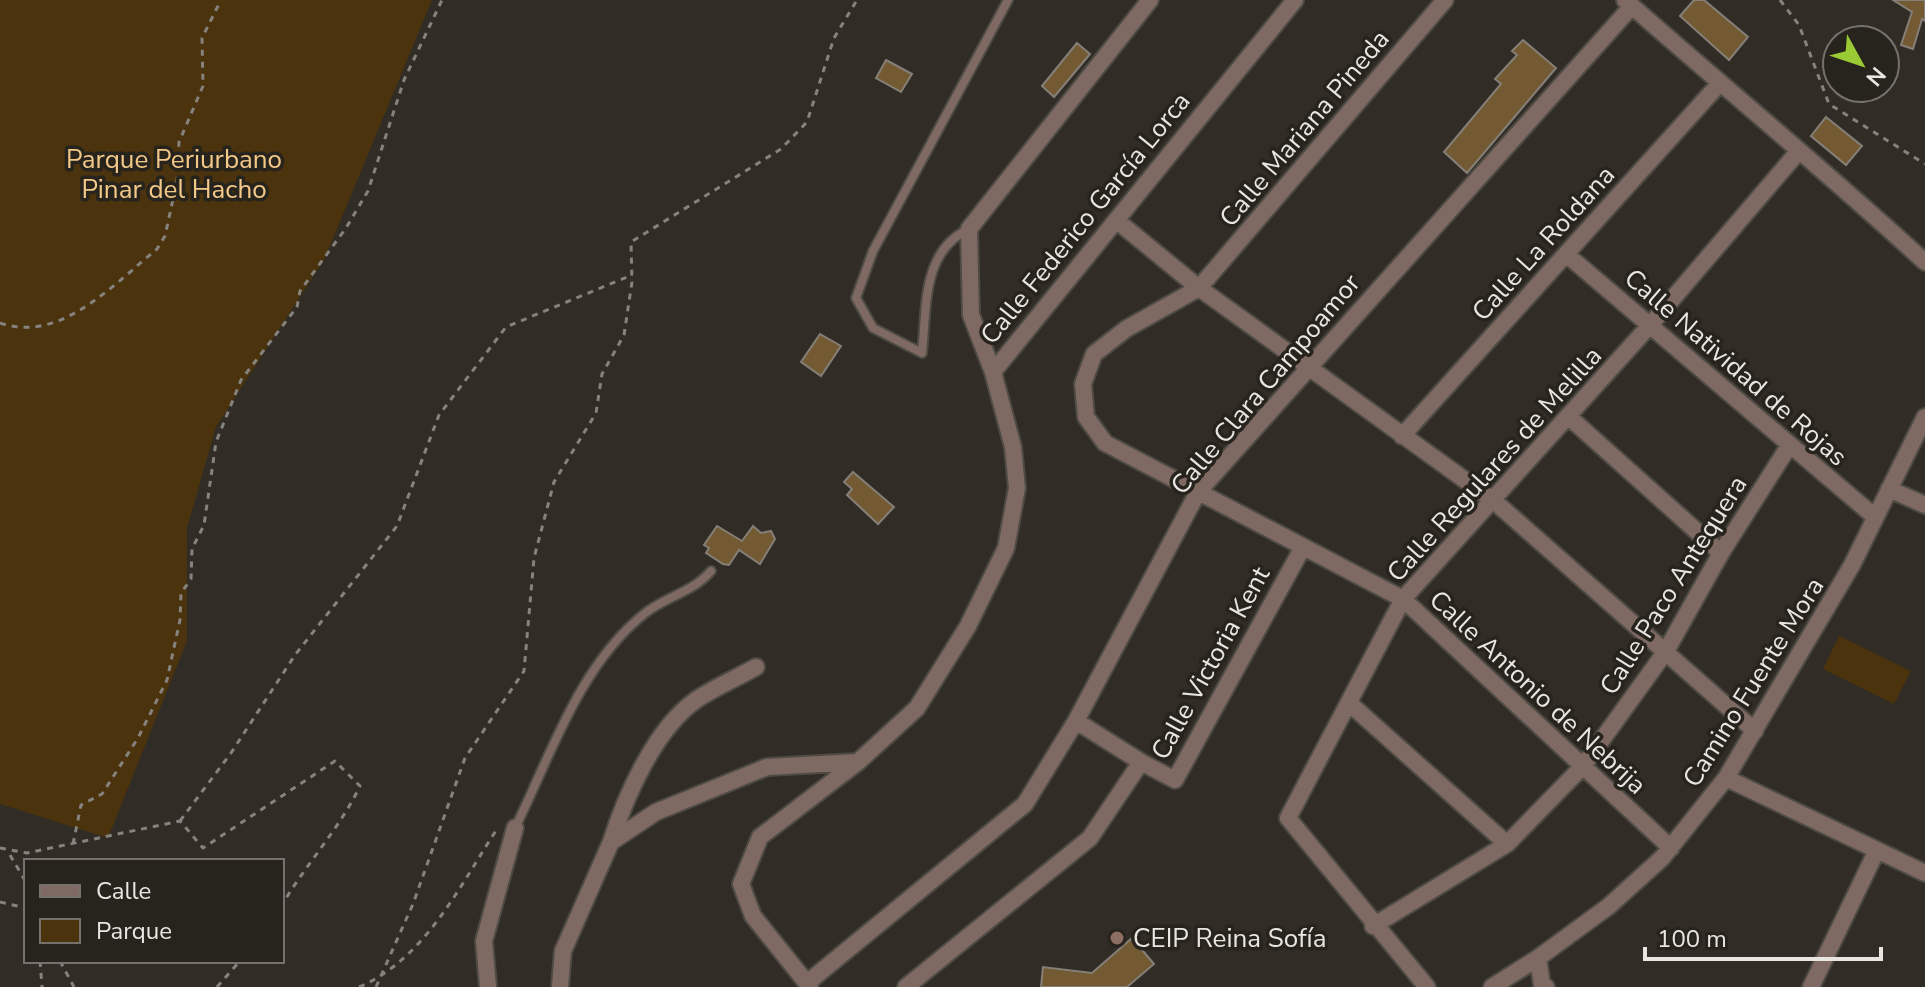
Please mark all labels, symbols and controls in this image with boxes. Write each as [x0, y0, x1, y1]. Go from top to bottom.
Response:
street label: Calle Mariana Pineda [1212, 22, 1397, 234]
north arrow [1821, 24, 1901, 104]
text: N [1859, 60, 1892, 92]
street label: Calle Federico García Lorca [973, 85, 1198, 352]
park label: Parque Periurbano Pinar del Hacho [66, 142, 282, 207]
street label: Calle La Roldana [1464, 158, 1623, 329]
street label: Calle Natividad de Rojas [1617, 261, 1855, 474]
street label: Calle Clara Campoamor [1163, 266, 1369, 502]
street label: Calle Regulares de Melilla [1379, 339, 1610, 590]
street label: Calle Paco Antequera [1592, 469, 1755, 701]
street label: Calle Victoria Kent [1143, 560, 1278, 766]
street label: Camino Fuente Mora [1675, 571, 1832, 794]
street label: Calle Antonio de Nebrija [1422, 582, 1654, 802]
legend [24, 859, 284, 963]
text: Calle [96, 875, 151, 907]
scale bar [1645, 911, 1881, 961]
text: Parque [96, 915, 172, 947]
place label: CEIP Reina Sofía [1133, 921, 1326, 956]
text: 100 m [1657, 923, 1727, 955]
marker: CEIP Reina Sofía [1108, 929, 1126, 947]

